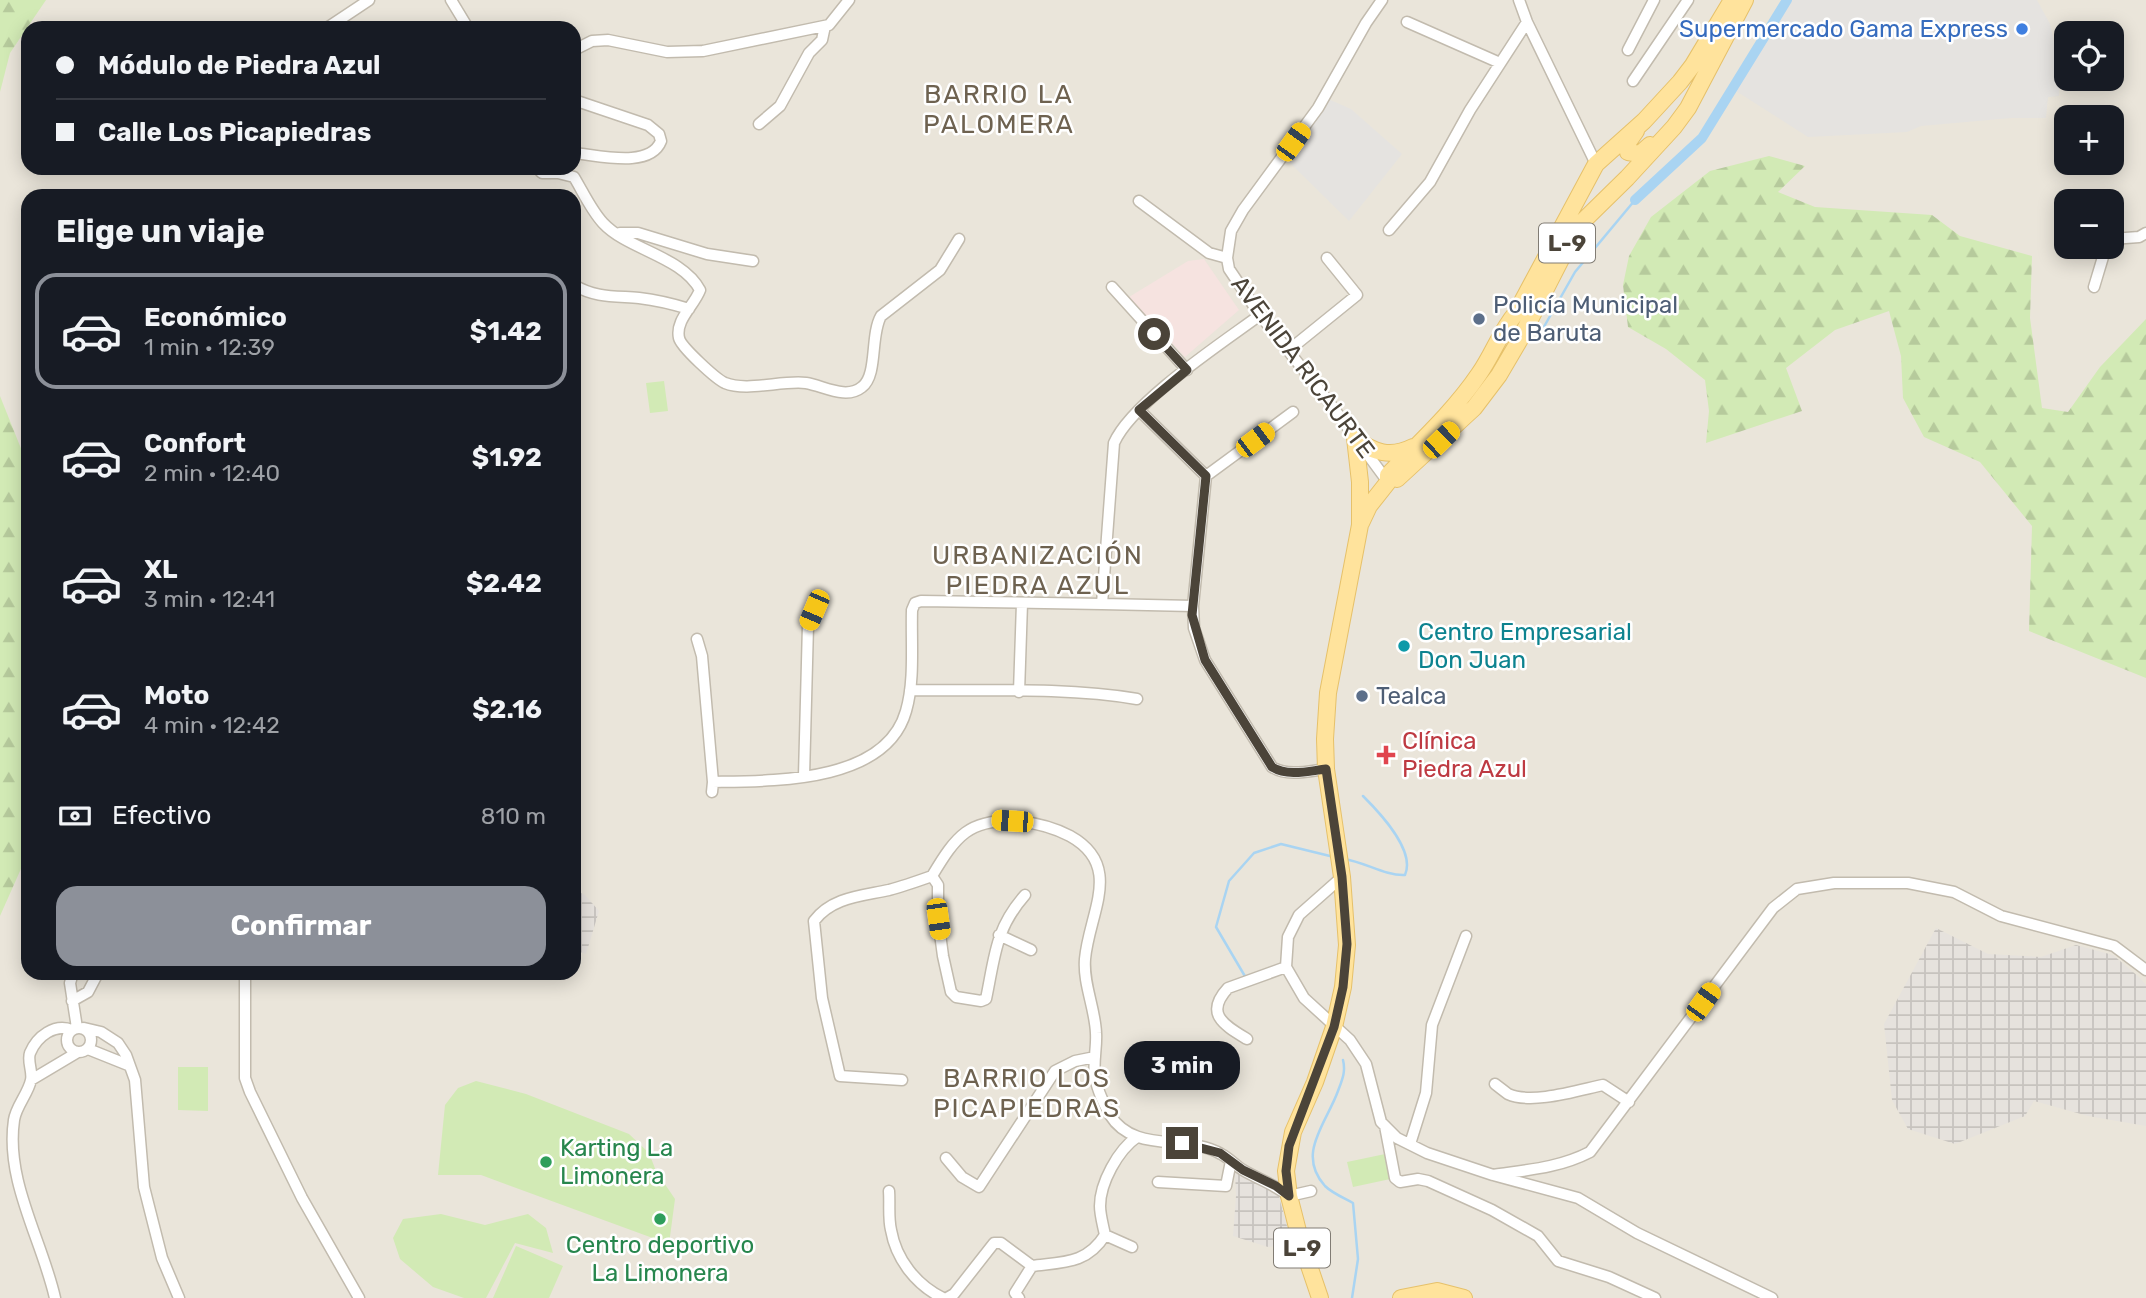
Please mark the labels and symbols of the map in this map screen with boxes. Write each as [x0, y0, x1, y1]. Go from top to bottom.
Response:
place label: Supermercado Gama Express [1679, 15, 2008, 43]
marker: Supermercado Gama Express [2014, 21, 2030, 37]
district label: BARRIO LA PALOMERA [923, 79, 1075, 140]
car [1273, 119, 1314, 165]
road number: L-9 [1539, 224, 1595, 262]
street label: AVENIDA RICAURTE [1225, 270, 1381, 464]
place label: Policía Municipal de Baruta [1493, 291, 1678, 347]
marker: Policía Municipal de Baruta [1471, 311, 1487, 327]
route start [1138, 318, 1170, 350]
car [1419, 418, 1464, 462]
car [1232, 419, 1279, 461]
district label: URBANIZACIÓN PIEDRA AZUL [932, 540, 1144, 601]
car [797, 587, 832, 633]
place label: Centro Empresarial Don Juan [1418, 618, 1632, 674]
marker: Centro Empresarial Don Juan [1396, 638, 1412, 654]
place label: Tealca [1376, 682, 1447, 710]
marker: Tealca [1354, 688, 1370, 704]
place label: Clínica Piedra Azul [1402, 727, 1527, 783]
marker: Clínica Piedra Azul [1376, 745, 1396, 765]
car [991, 809, 1034, 833]
car [925, 897, 952, 941]
car [1683, 979, 1724, 1025]
callout: 3 min [1124, 1042, 1240, 1090]
district label: BARRIO LOS PICAPIEDRAS [933, 1063, 1121, 1124]
route end [1166, 1127, 1198, 1159]
place label: Karting La Limonera [560, 1134, 673, 1190]
marker: Karting La Limonera [538, 1154, 554, 1170]
marker: Centro deportivo La Limonera [652, 1211, 668, 1227]
road number: L-9 [1274, 1228, 1330, 1268]
place label: Centro deportivo La Limonera [566, 1231, 754, 1287]

